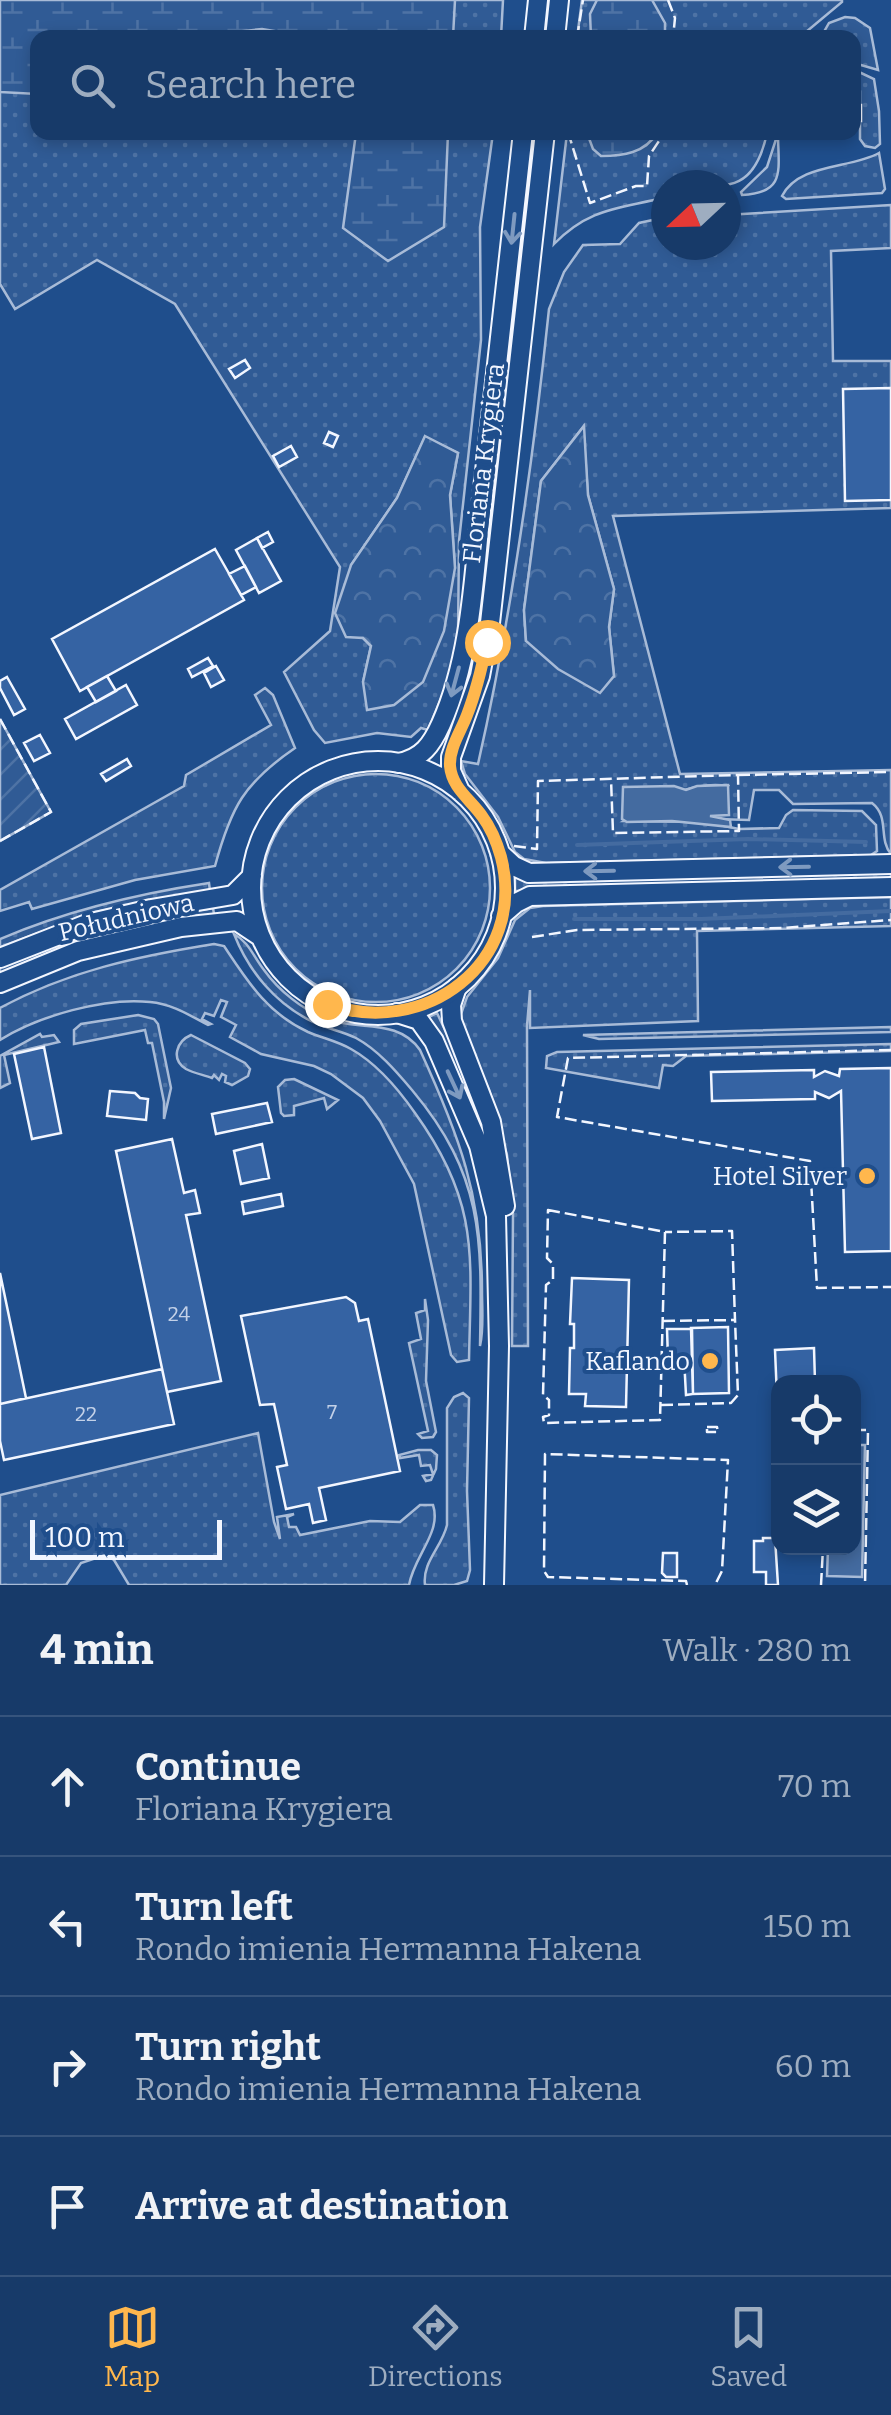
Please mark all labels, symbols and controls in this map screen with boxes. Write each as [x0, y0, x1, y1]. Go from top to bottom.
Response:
search box [30, 30, 861, 140]
icon: search [65, 58, 120, 113]
text: Search here [145, 62, 356, 108]
north arrow [651, 170, 741, 260]
one-way arrow [503, 213, 522, 245]
street label: Floriana Krygiera [457, 361, 511, 565]
route start [465, 620, 511, 666]
one-way arrow [445, 666, 463, 698]
one-way arrow [778, 857, 810, 876]
one-way arrow [583, 862, 615, 881]
street label: Południowa [56, 888, 197, 948]
route end [305, 982, 351, 1028]
one-way arrow [445, 1069, 464, 1099]
place label: Hotel Silver [713, 1162, 847, 1192]
marker: Hotel Silver [856, 1165, 878, 1187]
house number: 24 [168, 1302, 191, 1326]
place label: Kaflando [585, 1347, 690, 1377]
marker: Kaflando [699, 1350, 721, 1372]
map controls [771, 1375, 861, 1555]
button: locate [771, 1375, 861, 1465]
house number: 7 [327, 1400, 337, 1424]
house number: 22 [75, 1402, 97, 1426]
button: layers [771, 1465, 861, 1555]
scale bar [30, 1515, 222, 1560]
text: 100 m [45, 1521, 125, 1554]
text: 4 min [40, 1625, 154, 1675]
text: Walk · 280 m [662, 1631, 851, 1669]
text: Continue [135, 1744, 301, 1790]
icon: ahead [40, 1759, 95, 1814]
text: 70 m [778, 1767, 851, 1805]
text: Floriana Krygiera [135, 1790, 393, 1828]
text: Turn left [135, 1884, 293, 1930]
icon: left [40, 1899, 95, 1954]
text: 150 m [763, 1907, 851, 1945]
text: Rondo imienia Hermanna Hakena [135, 1930, 642, 1968]
text: Turn right [135, 2024, 321, 2070]
icon: right [40, 2039, 95, 2094]
text: 60 m [775, 2047, 851, 2085]
text: Rondo imienia Hermanna Hakena [135, 2070, 642, 2108]
icon: arrive [40, 2179, 95, 2234]
text: Arrive at destination [135, 2183, 508, 2229]
tab: Map [104, 2300, 160, 2393]
tab: Directions [368, 2300, 503, 2393]
tab: Saved [710, 2300, 787, 2393]

